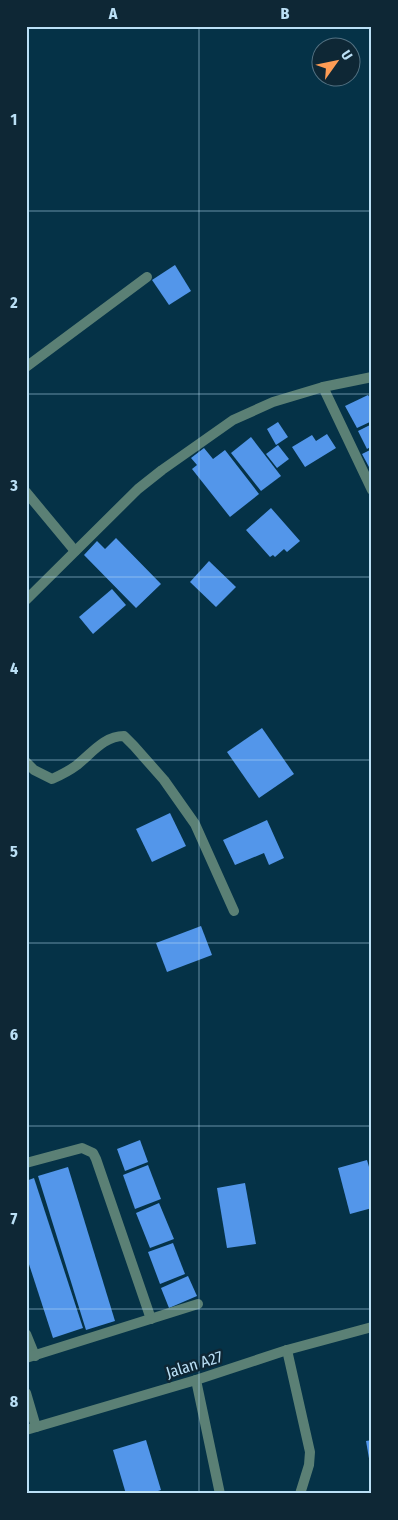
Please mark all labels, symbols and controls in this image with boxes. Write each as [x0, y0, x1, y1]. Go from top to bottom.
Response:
text: A [108, 4, 118, 23]
text: B [281, 4, 290, 23]
north arrow [310, 38, 360, 88]
text: U [337, 47, 356, 63]
text: 1 [11, 110, 17, 129]
text: 2 [9, 293, 18, 312]
text: 3 [9, 476, 18, 495]
text: 4 [10, 659, 18, 678]
text: 5 [10, 842, 18, 861]
text: 6 [10, 1025, 18, 1044]
text: 7 [11, 1209, 18, 1228]
street label: Jalan A27 [164, 1347, 225, 1382]
text: 8 [10, 1392, 19, 1411]

